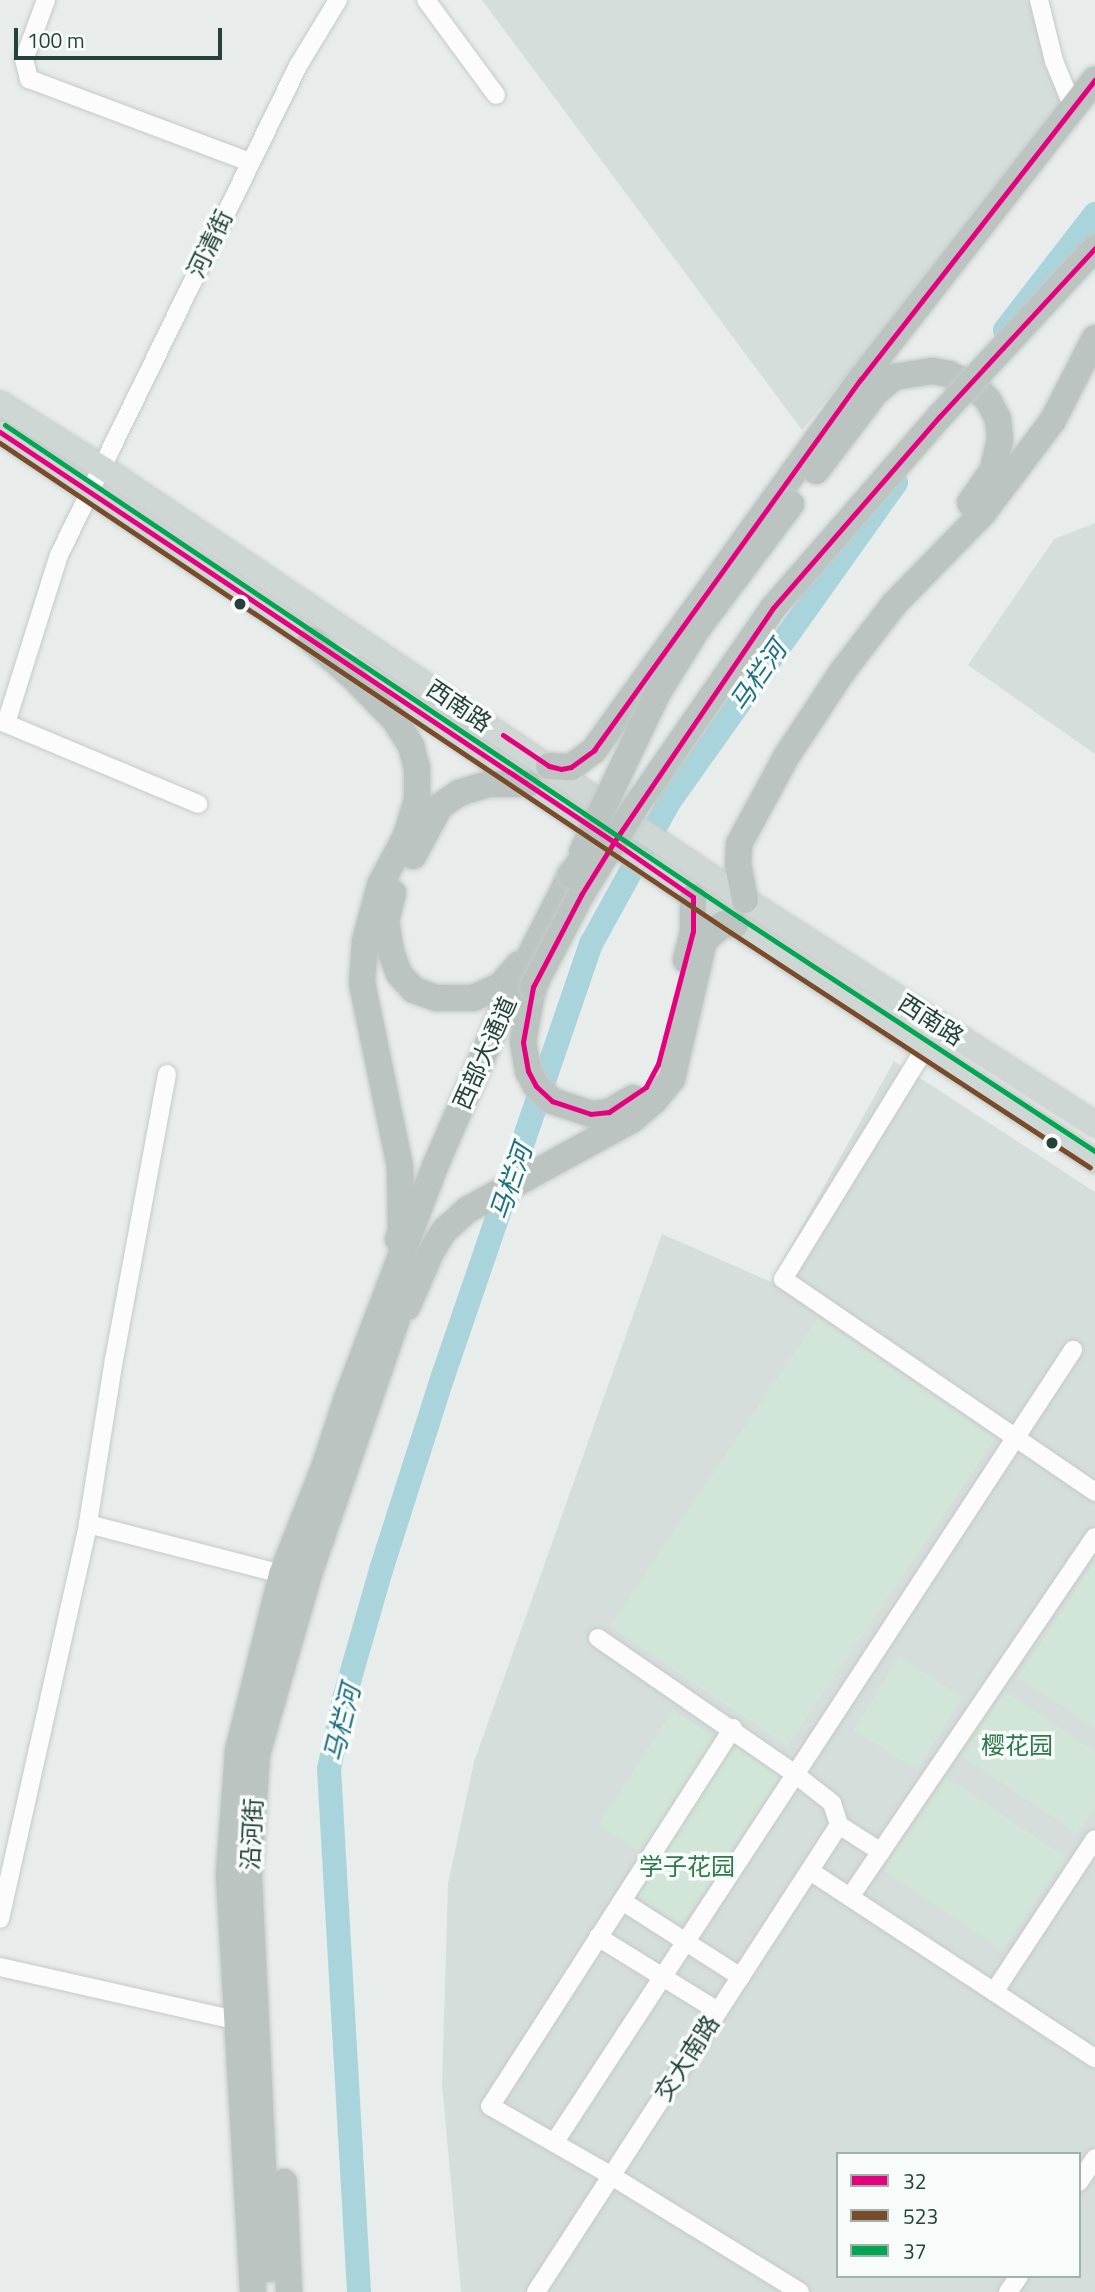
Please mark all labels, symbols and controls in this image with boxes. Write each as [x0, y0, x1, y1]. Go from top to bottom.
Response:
scale bar [18, 14, 226, 58]
text: 100 m [27, 24, 84, 56]
street label: 河清街 [181, 205, 239, 283]
unlabelled marker [233, 597, 247, 611]
water label: 马栏河 [723, 635, 793, 717]
street label: 西南路 [421, 674, 497, 738]
street label: 西南路 [893, 988, 969, 1052]
street label: 西部大通道 [447, 992, 523, 1114]
unlabelled marker [1045, 1136, 1059, 1150]
water label: 马栏河 [484, 1140, 538, 1224]
water label: 马栏河 [317, 1681, 367, 1765]
park label: 樱花园 [981, 1732, 1053, 1760]
street label: 沿河街 [236, 1797, 268, 1871]
park label: 学子花园 [639, 1853, 735, 1881]
street label: 交大南路 [649, 2010, 725, 2106]
legend [836, 2152, 1081, 2278]
text: 32 [903, 2165, 927, 2197]
text: 523 [903, 2200, 938, 2232]
text: 37 [903, 2235, 927, 2267]

